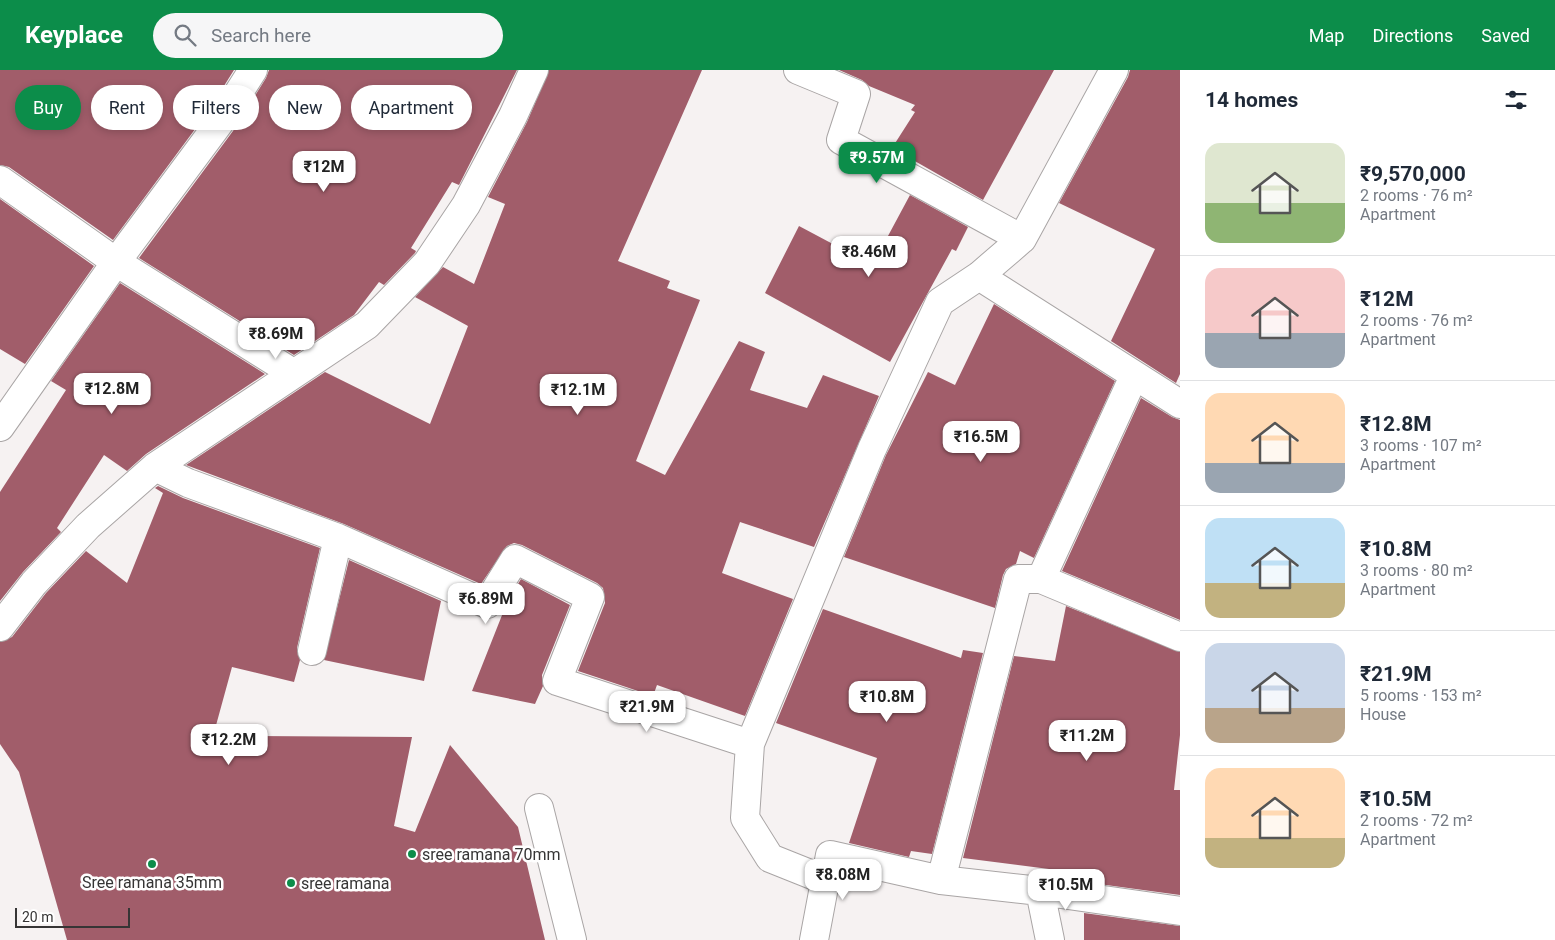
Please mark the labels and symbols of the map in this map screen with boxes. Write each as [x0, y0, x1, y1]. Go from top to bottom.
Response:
pin: ₹9.57M [836, 142, 918, 184]
pin: ₹12M [294, 150, 354, 193]
pin: ₹8.46M [828, 236, 910, 278]
pin: ₹8.69M [235, 318, 317, 360]
pin: ₹12.8M [71, 372, 153, 415]
pin: ₹12.1M [537, 374, 619, 416]
pin: ₹16.5M [940, 420, 1022, 463]
pin: ₹6.89M [445, 582, 527, 625]
pin: ₹10.8M [846, 680, 928, 723]
pin: ₹21.9M [606, 690, 688, 733]
pin: ₹11.2M [1046, 720, 1128, 762]
pin: ₹12.2M [188, 724, 270, 766]
place label: sree ramana 70mm [422, 845, 561, 864]
marker: sree ramana 70mm [406, 848, 418, 860]
marker: Sree ramana 35mm [146, 858, 158, 870]
pin: ₹8.08M [802, 858, 884, 901]
pin: ₹10.5M [1025, 868, 1107, 911]
place label: Sree ramana 35mm [82, 873, 222, 892]
place label: sree ramana [301, 874, 390, 893]
marker: sree ramana [285, 877, 297, 889]
scale bar [15, 905, 130, 928]

